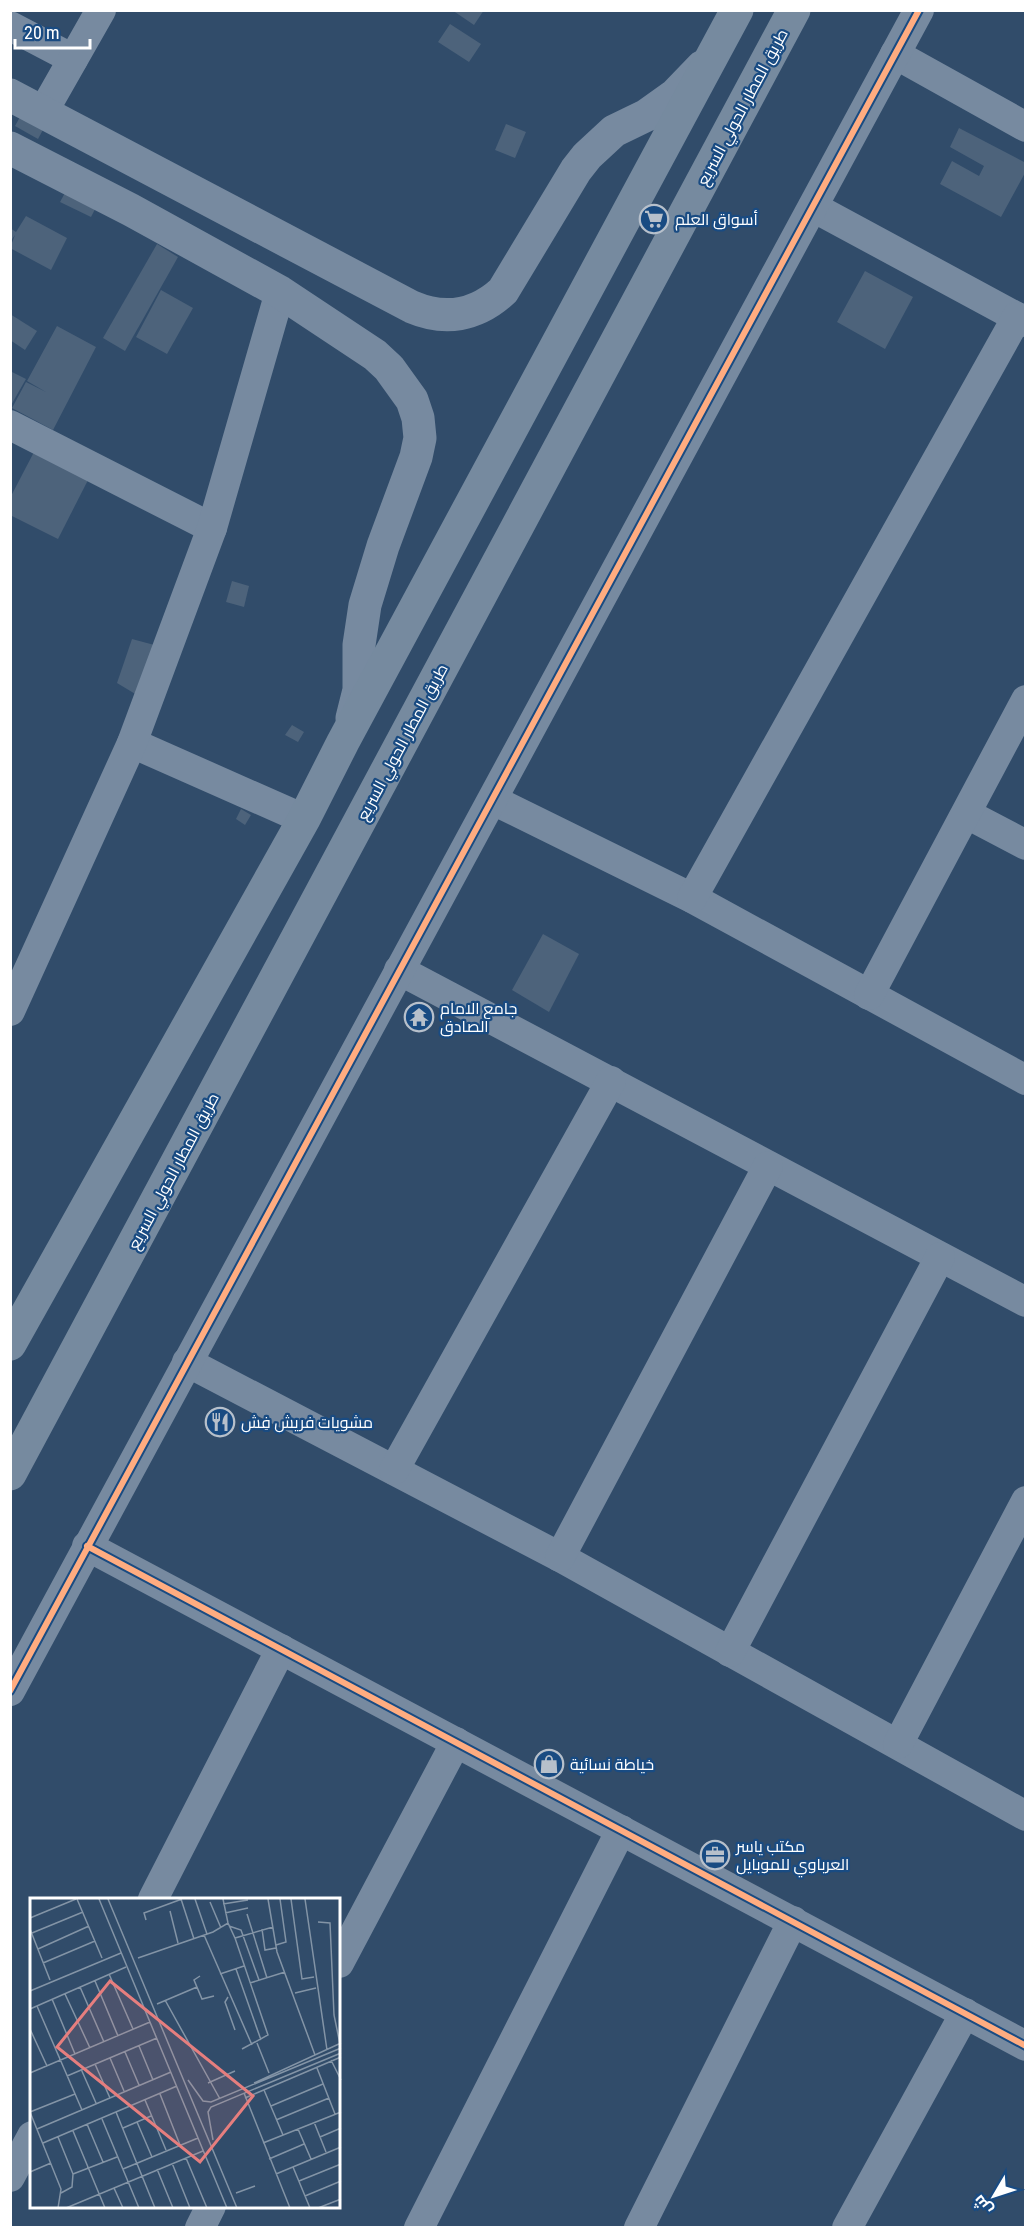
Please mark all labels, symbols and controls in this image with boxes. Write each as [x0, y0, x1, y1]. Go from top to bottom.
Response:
scale bar [15, 12, 90, 50]
text: 20 m [24, 22, 59, 43]
street label: طريق المطار الحولي السريع [693, 26, 795, 191]
supermarket icon: أسواق العلم [638, 203, 670, 235]
place label: أسواق العلم [675, 210, 758, 231]
street label: طريق المطار الحولي السريع [353, 661, 455, 826]
place label: جامع الامام الصادق [440, 999, 517, 1037]
temple icon: جامع الامام الصادق [403, 1001, 435, 1033]
street label: طريق المطار الحولي السريع [124, 1090, 226, 1255]
restaurant icon: مشويات فريش فِش [204, 1406, 236, 1438]
place label: مشويات فريش فِش [241, 1413, 373, 1433]
shop icon: خياطة نسائية [533, 1748, 565, 1780]
place label: خياطة نسائية [570, 1755, 654, 1774]
place label: مكتب ياسر العرباوي للموبايل [735, 1837, 849, 1878]
office icon: مكتب ياسر العرباوي للموبايل [699, 1839, 731, 1871]
inset map [30, 1898, 340, 2208]
north arrow [964, 2166, 1024, 2226]
text: ش [969, 2191, 997, 2219]

